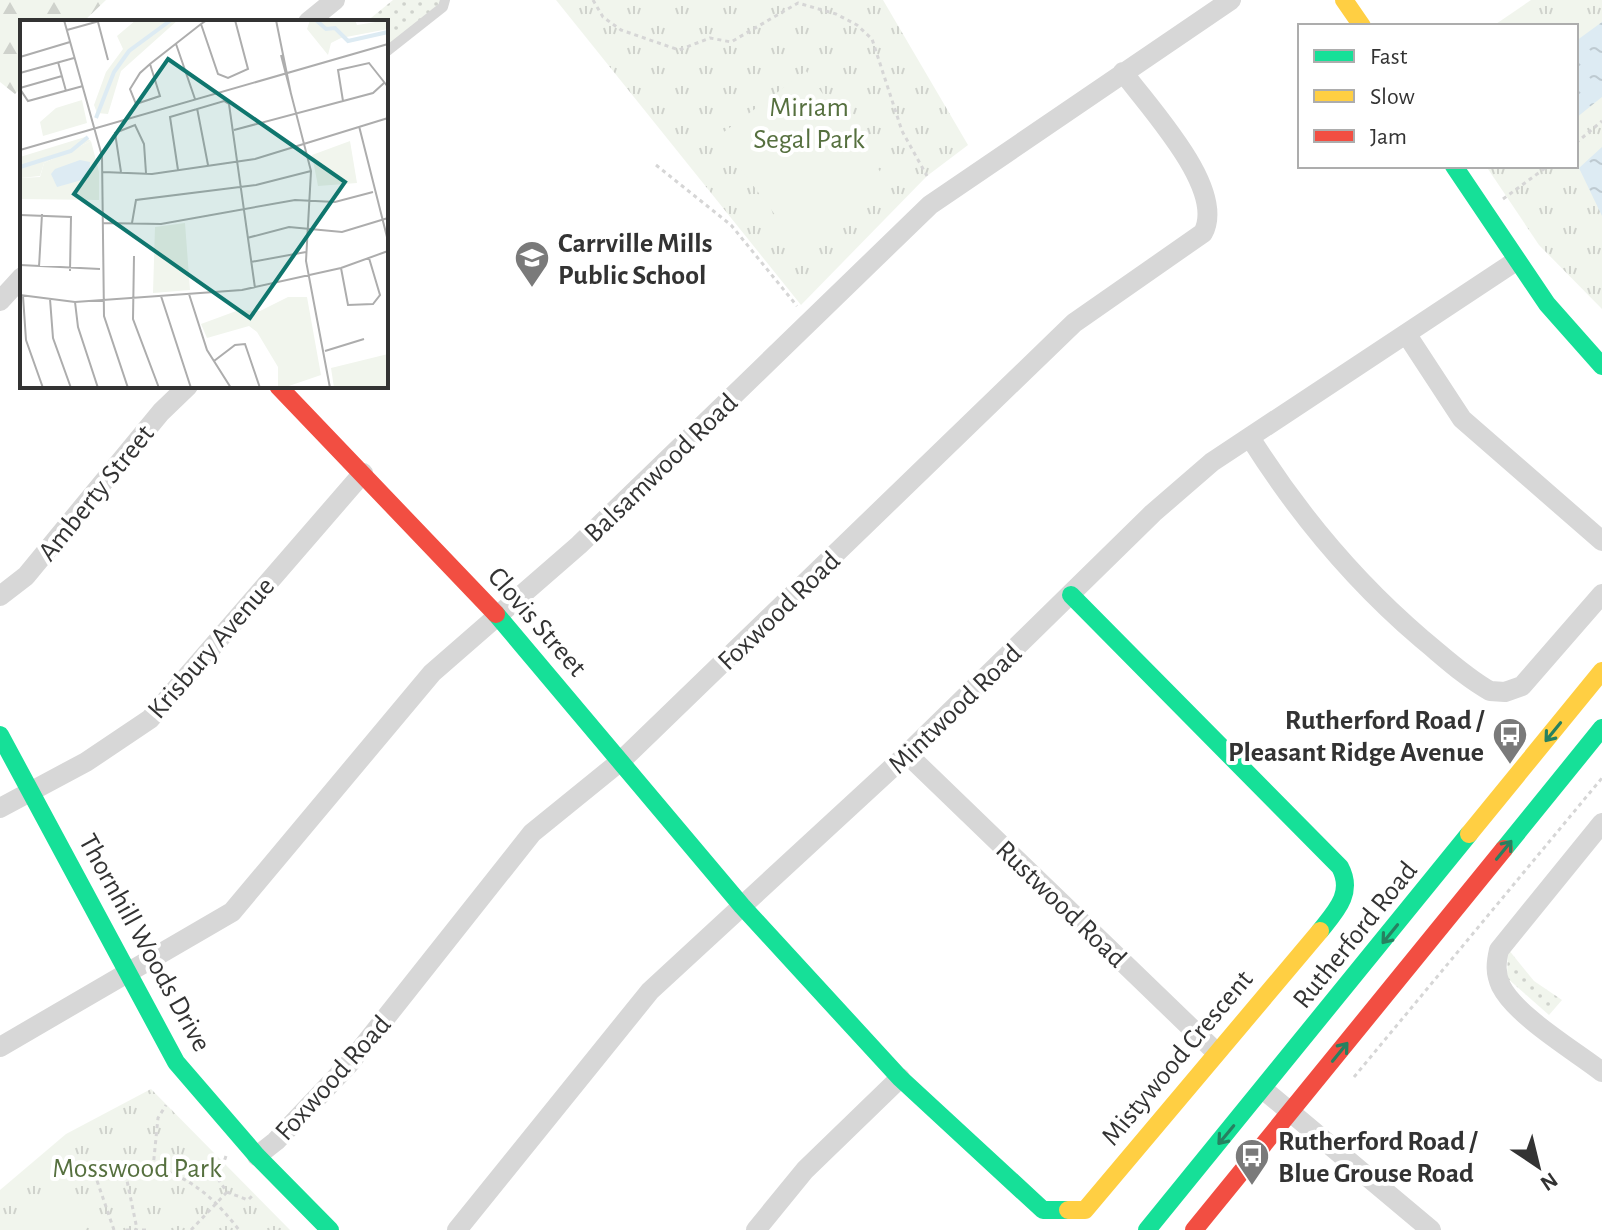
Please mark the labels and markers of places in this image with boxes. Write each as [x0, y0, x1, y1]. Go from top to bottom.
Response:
place label: Carrville Mills Public School [558, 230, 712, 290]
school or university icon: Carrville Mills Public School [513, 239, 551, 289]
place label: Rutherford Road / Pleasant Ridge Avenue [1228, 707, 1485, 767]
bus stop icon: Rutherford Road / Pleasant Ridge Avenue [1491, 716, 1529, 766]
place label: Rutherford Road / Blue Grouse Road [1278, 1128, 1478, 1188]
bus stop icon: Rutherford Road / Blue Grouse Road [1233, 1137, 1271, 1187]

